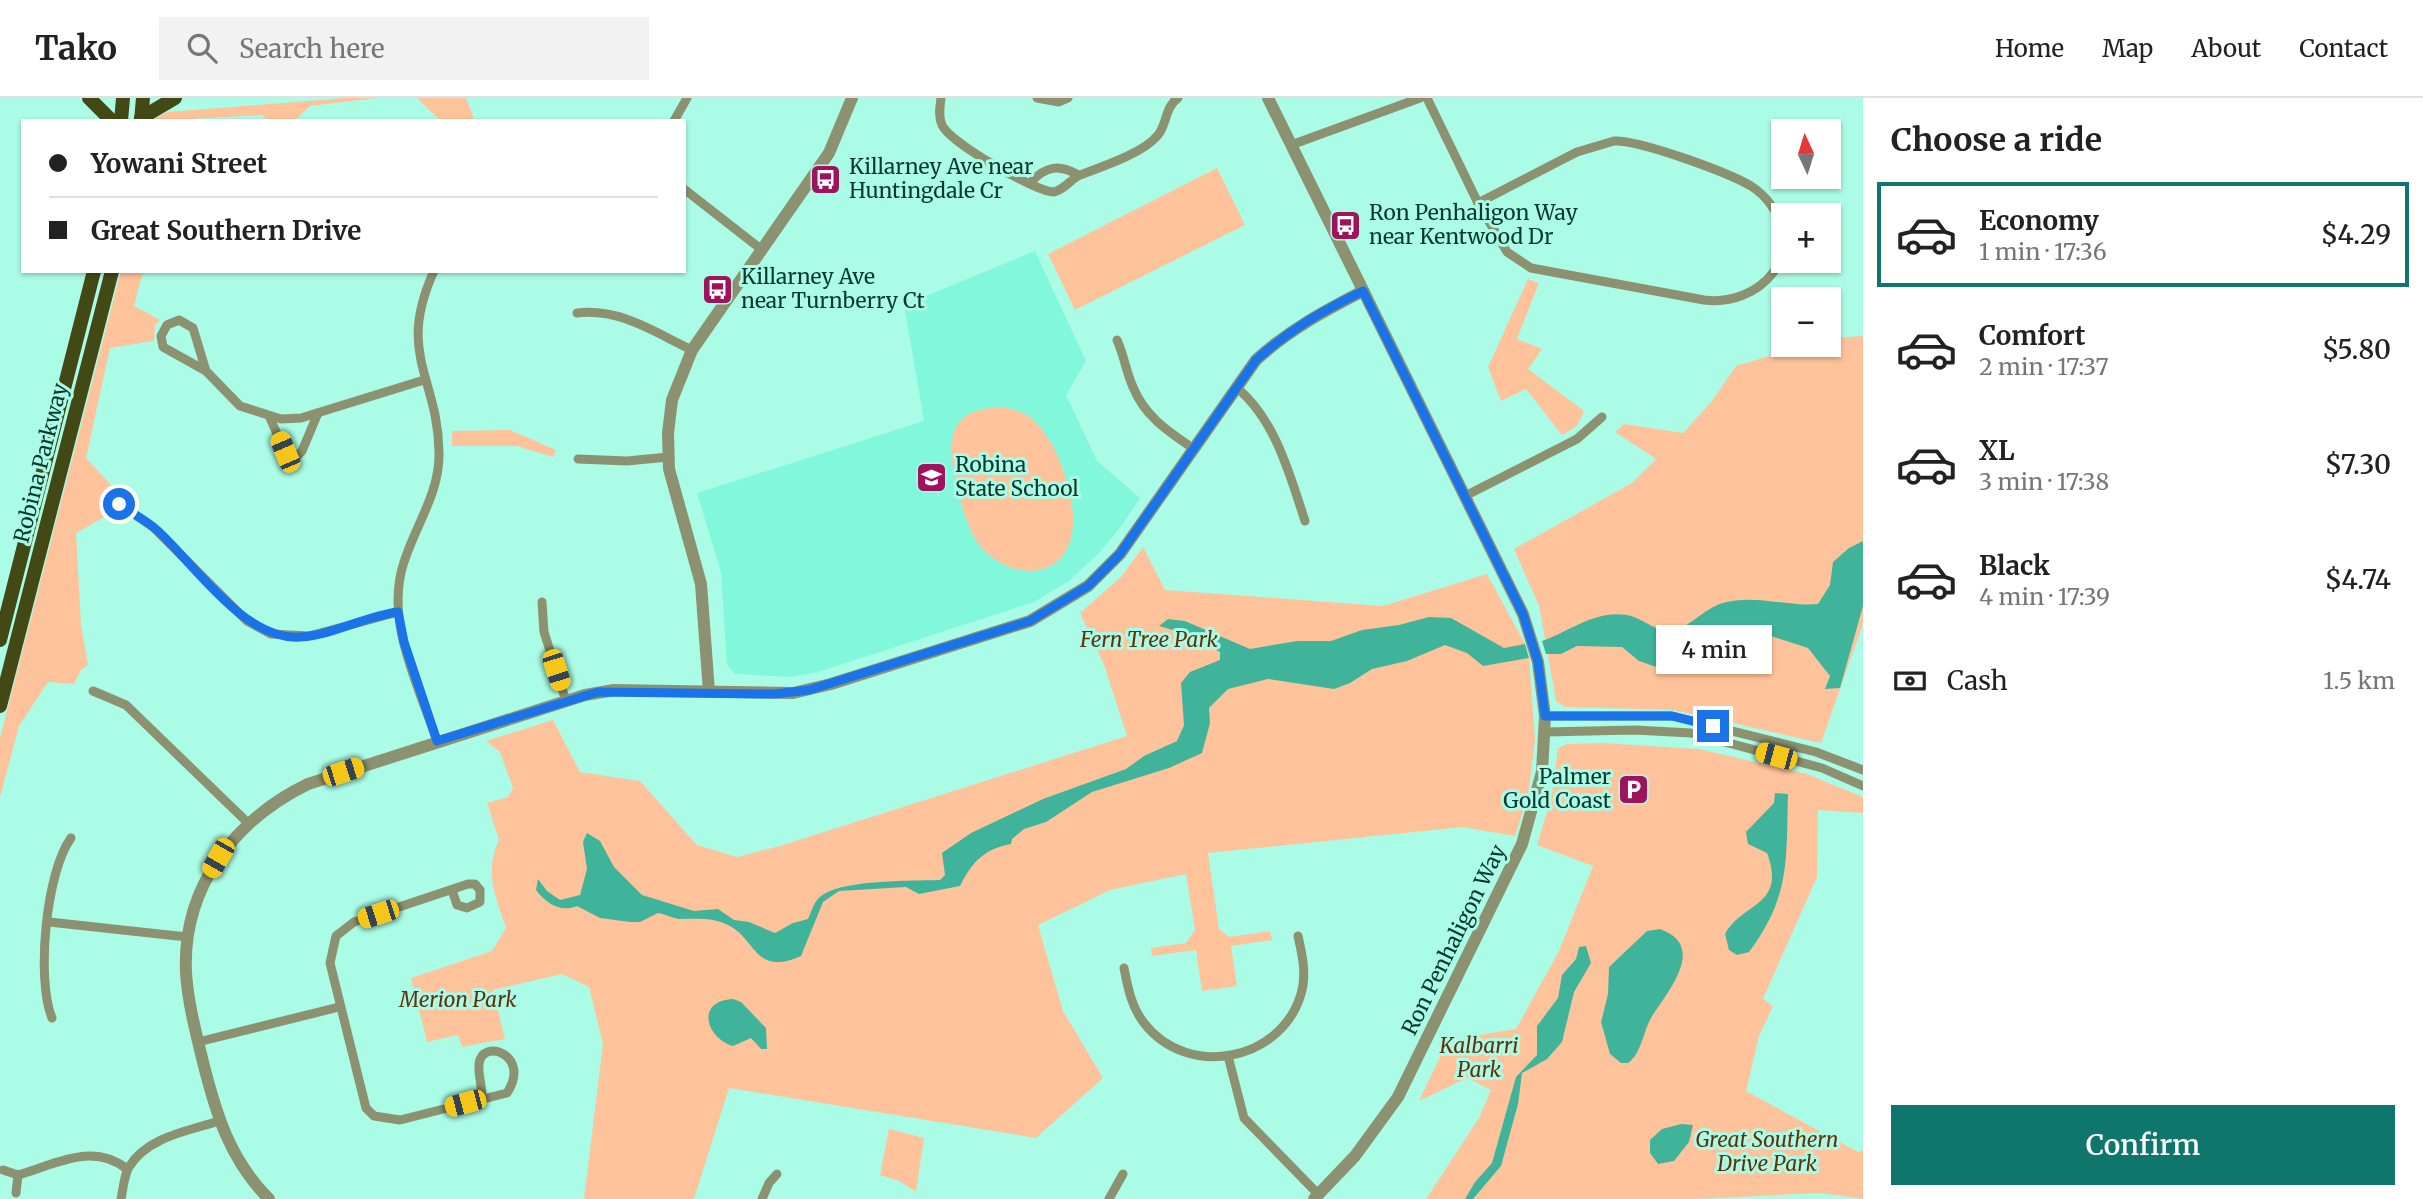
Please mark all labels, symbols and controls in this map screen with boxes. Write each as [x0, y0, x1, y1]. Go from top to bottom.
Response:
search box [159, 17, 649, 80]
text: Tako [35, 28, 117, 69]
icon: search [183, 29, 221, 67]
text: Search here [239, 32, 385, 65]
text: Home [1995, 33, 2064, 64]
text: Map [2102, 33, 2153, 64]
text: About [2191, 33, 2261, 64]
text: Contact [2299, 33, 2388, 64]
north arrow [1771, 119, 1841, 189]
map controls [1771, 119, 1841, 357]
text: Choose a ride [1891, 120, 2102, 160]
text: Yowani Street [91, 147, 267, 180]
place label: Killarney Ave near Huntingdale Cr [849, 153, 1034, 204]
bus stop icon: Killarney Ave near Huntingdale Cr [809, 162, 843, 196]
place label: Ron Penhaligon Way near Kentwood Dr [1369, 199, 1578, 250]
button: + [1771, 203, 1841, 273]
icon: car [1895, 203, 1958, 266]
text: Economy [1979, 204, 2099, 237]
bus stop icon: Ron Penhaligon Way near Kentwood Dr [1329, 208, 1363, 242]
text: Great Southern Drive [91, 214, 361, 247]
text: $4.29 [2321, 218, 2391, 251]
text: 1 min · 17:36 [1979, 237, 2107, 266]
place label: Killarney Ave near Turnberry Ct [741, 263, 925, 314]
bus stop icon: Killarney Ave near Turnberry Ct [701, 272, 735, 306]
button: − [1771, 287, 1841, 357]
icon: car [1895, 318, 1958, 381]
text: Comfort [1979, 319, 2085, 352]
text: $5.80 [2322, 333, 2391, 366]
text: 2 min · 17:37 [1979, 352, 2109, 381]
street label: Robina Parkway [8, 379, 74, 546]
car [268, 429, 303, 475]
icon: car [1895, 433, 1958, 496]
text: XL [1979, 434, 2015, 467]
text: $7.30 [2325, 448, 2391, 481]
place label: Robina State School [955, 451, 1079, 502]
school or university icon: Robina State School [915, 460, 949, 494]
text: 3 min · 17:38 [1979, 467, 2109, 496]
route start [103, 488, 135, 520]
icon: car [1895, 548, 1958, 611]
text: Black [1979, 549, 2050, 582]
text: $4.74 [2325, 563, 2391, 596]
text: 4 min · 17:39 [1979, 582, 2110, 611]
callout: 4 min [1655, 624, 1771, 674]
park label: Fern Tree Park [1079, 626, 1219, 653]
text: 4 min [1681, 635, 1747, 664]
car [540, 647, 573, 693]
icon: cash [1891, 662, 1929, 700]
text: Cash [1947, 664, 2008, 697]
text: 1.5 km [2323, 666, 2395, 695]
route end [1697, 710, 1729, 742]
car [1753, 740, 1800, 772]
car [320, 756, 367, 788]
place label: Palmer Gold Coast [1503, 763, 1611, 814]
parking icon: Palmer Gold Coast [1617, 772, 1651, 806]
car [199, 835, 238, 881]
street label: Ron Penhaligon Way [1396, 839, 1512, 1039]
car [355, 898, 402, 930]
park label: Merion Park [398, 986, 517, 1013]
park label: Kalbarri Park [1438, 1032, 1519, 1083]
car [442, 1087, 489, 1119]
button: Confirm [1891, 1105, 2395, 1185]
park label: Great Southern Drive Park [1696, 1126, 1838, 1177]

